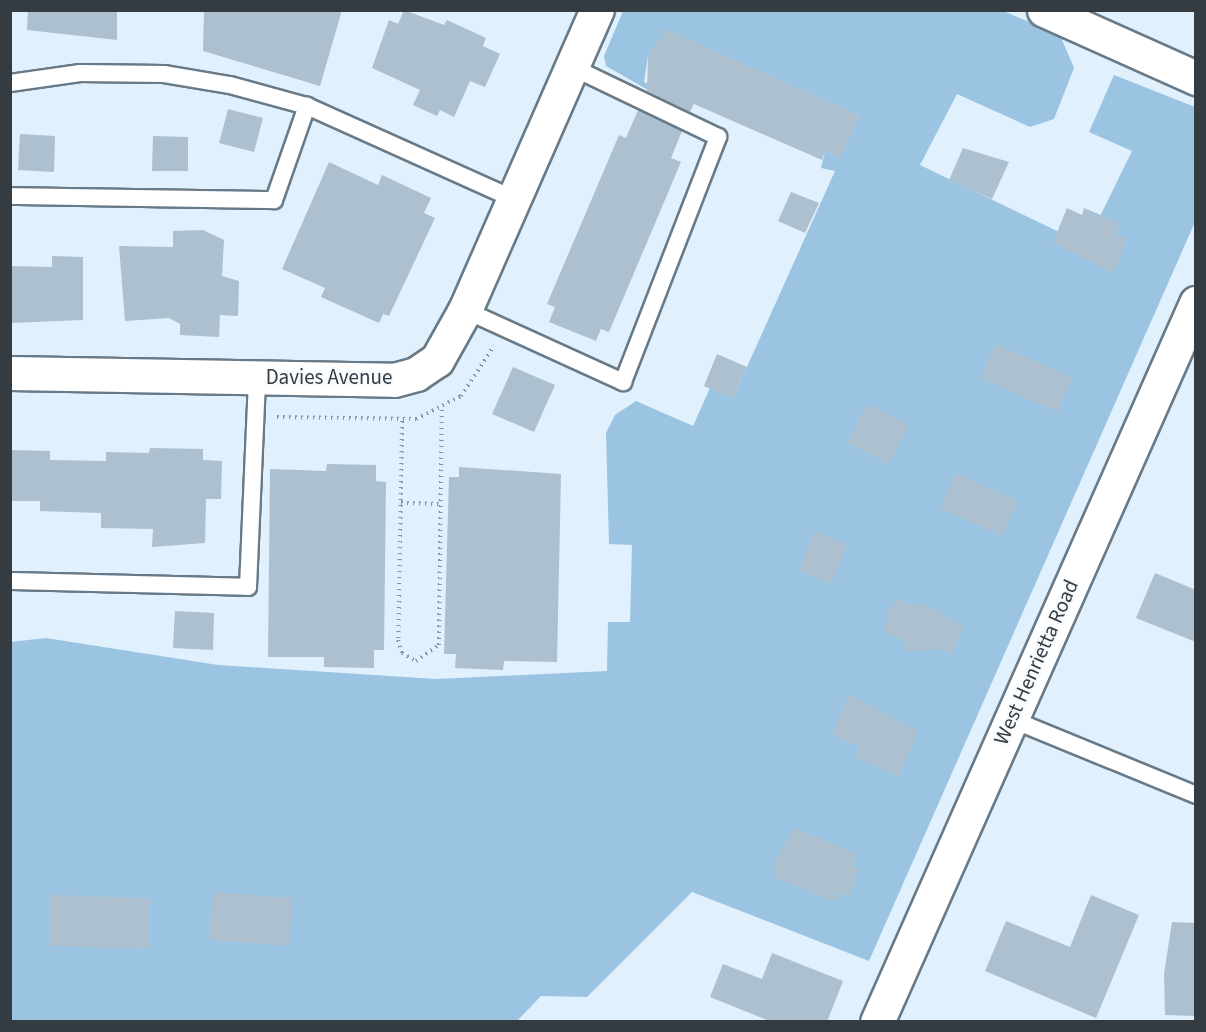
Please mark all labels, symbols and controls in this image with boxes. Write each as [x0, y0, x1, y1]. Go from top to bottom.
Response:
street label: Davies Avenue [266, 364, 392, 390]
street label: West Henrietta Road [988, 576, 1084, 748]

